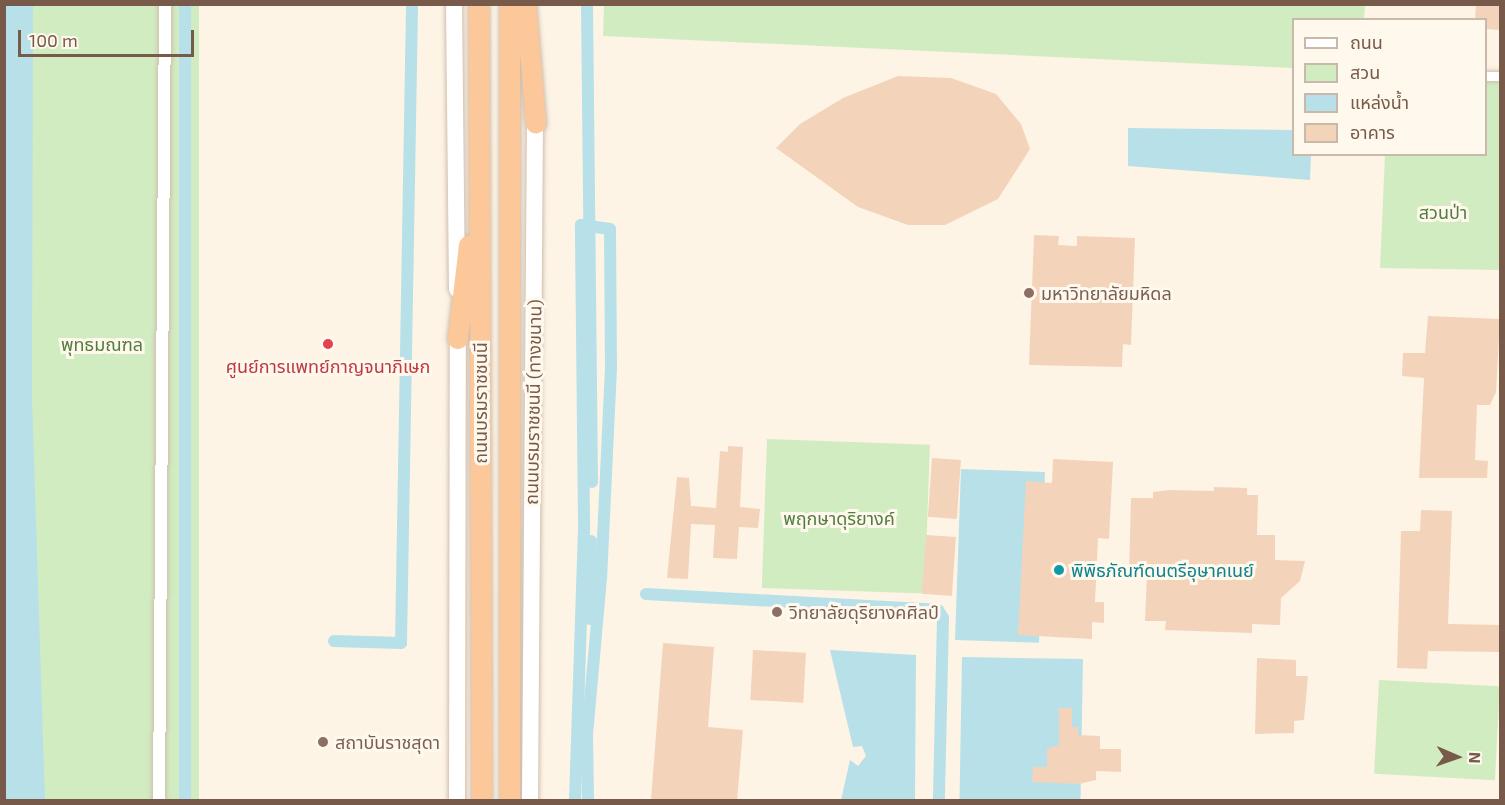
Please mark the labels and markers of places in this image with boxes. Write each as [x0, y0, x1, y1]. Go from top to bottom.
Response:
place label: มหาวิทยาลัยมหิดล [1041, 282, 1172, 304]
marker: มหาวิทยาลัยมหิดล [1022, 286, 1036, 300]
marker: ศูนย์การแพทย์กาญจนาภิเษก [319, 335, 337, 353]
place label: ศูนย์การแพทย์กาญจนาภิเษก [226, 355, 430, 377]
place label: พิพิธภัณฑ์ดนตรีอุษาคเนย์ [1071, 559, 1254, 581]
marker: พิพิธภัณฑ์ดนตรีอุษาคเนย์ [1052, 563, 1066, 577]
place label: วิทยาลัยดุริยางคศิลป์ [789, 601, 939, 623]
marker: วิทยาลัยดุริยางคศิลป์ [770, 605, 784, 619]
place label: สถาบันราชสุดา [335, 731, 440, 753]
marker: สถาบันราชสุดา [316, 735, 330, 749]

